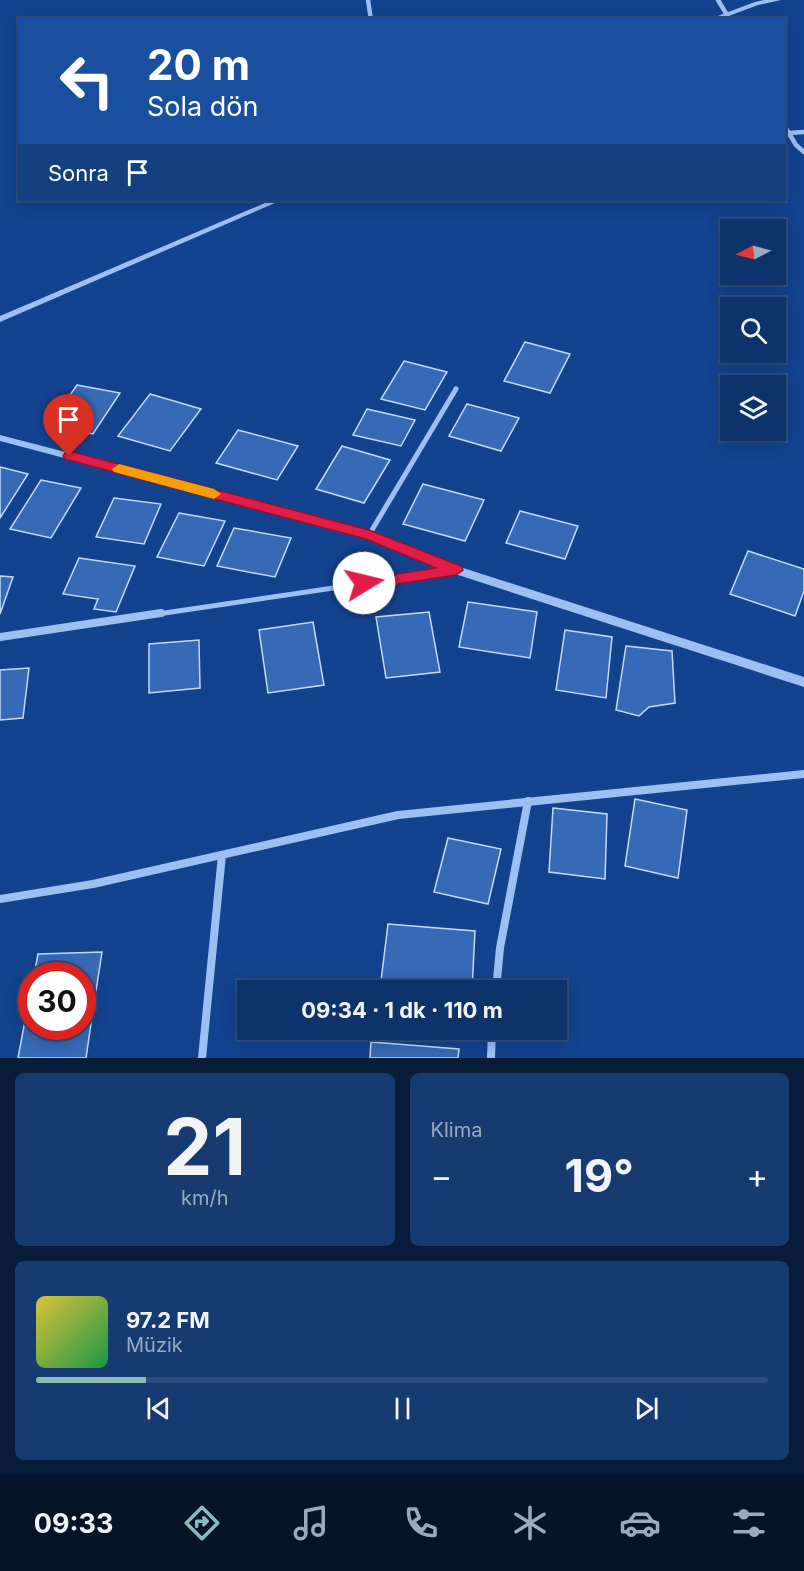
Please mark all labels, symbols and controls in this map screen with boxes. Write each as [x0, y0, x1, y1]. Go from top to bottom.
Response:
text: 20 m [147, 39, 250, 90]
icon: left [48, 42, 126, 120]
text: Sola dön [147, 90, 258, 123]
icon: arrive [121, 156, 154, 189]
text: Sonra [48, 160, 109, 186]
north arrow [720, 219, 786, 285]
map controls [720, 219, 786, 441]
button: search [720, 297, 786, 363]
button: layers [720, 375, 786, 441]
pin [43, 394, 94, 456]
icon: arrive [52, 403, 85, 436]
position arrow [332, 551, 396, 615]
speed limit sign: 30 [18, 962, 96, 1040]
text: 09:34 · 1 dk · 110 m [301, 997, 503, 1023]
text: 21 [163, 1099, 246, 1194]
text: Klima [431, 1118, 482, 1142]
text: 19° [565, 1148, 634, 1203]
text: − [431, 1156, 452, 1196]
text: + [746, 1156, 768, 1196]
text: km/h [181, 1186, 229, 1210]
text: 97.2 FM [126, 1307, 210, 1333]
text: Müzik [126, 1333, 183, 1357]
icon: previous [142, 1392, 175, 1425]
icon: pause [386, 1392, 419, 1425]
icon: next [630, 1392, 663, 1425]
icon: directions [181, 1502, 223, 1544]
icon: music [290, 1502, 332, 1544]
icon: phone [400, 1502, 442, 1544]
icon: climate [509, 1502, 551, 1544]
icon: car [619, 1502, 661, 1544]
icon: filters [728, 1502, 770, 1544]
text: 09:33 [34, 1507, 113, 1540]

